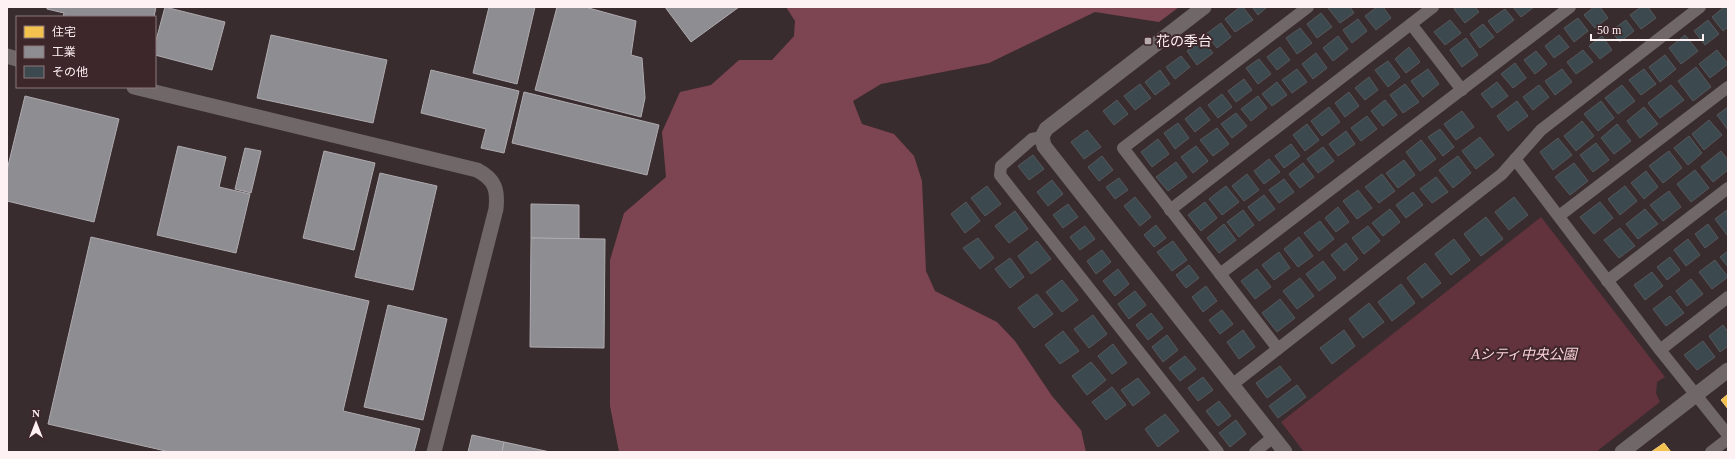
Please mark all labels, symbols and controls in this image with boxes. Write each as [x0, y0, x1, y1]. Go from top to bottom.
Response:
legend [16, 16, 156, 88]
scale bar [1591, 16, 1703, 42]
text: 50 m [1597, 23, 1622, 37]
text: 住宅 [52, 25, 76, 39]
place label: 花の季台 [1156, 33, 1212, 49]
marker: 花の季台 [1143, 36, 1153, 46]
text: 工業 [52, 45, 76, 59]
text: その他 [52, 65, 88, 79]
park label: Aシティ中央公園 [1470, 347, 1579, 362]
north arrow [16, 403, 56, 443]
text: N [32, 407, 40, 419]

